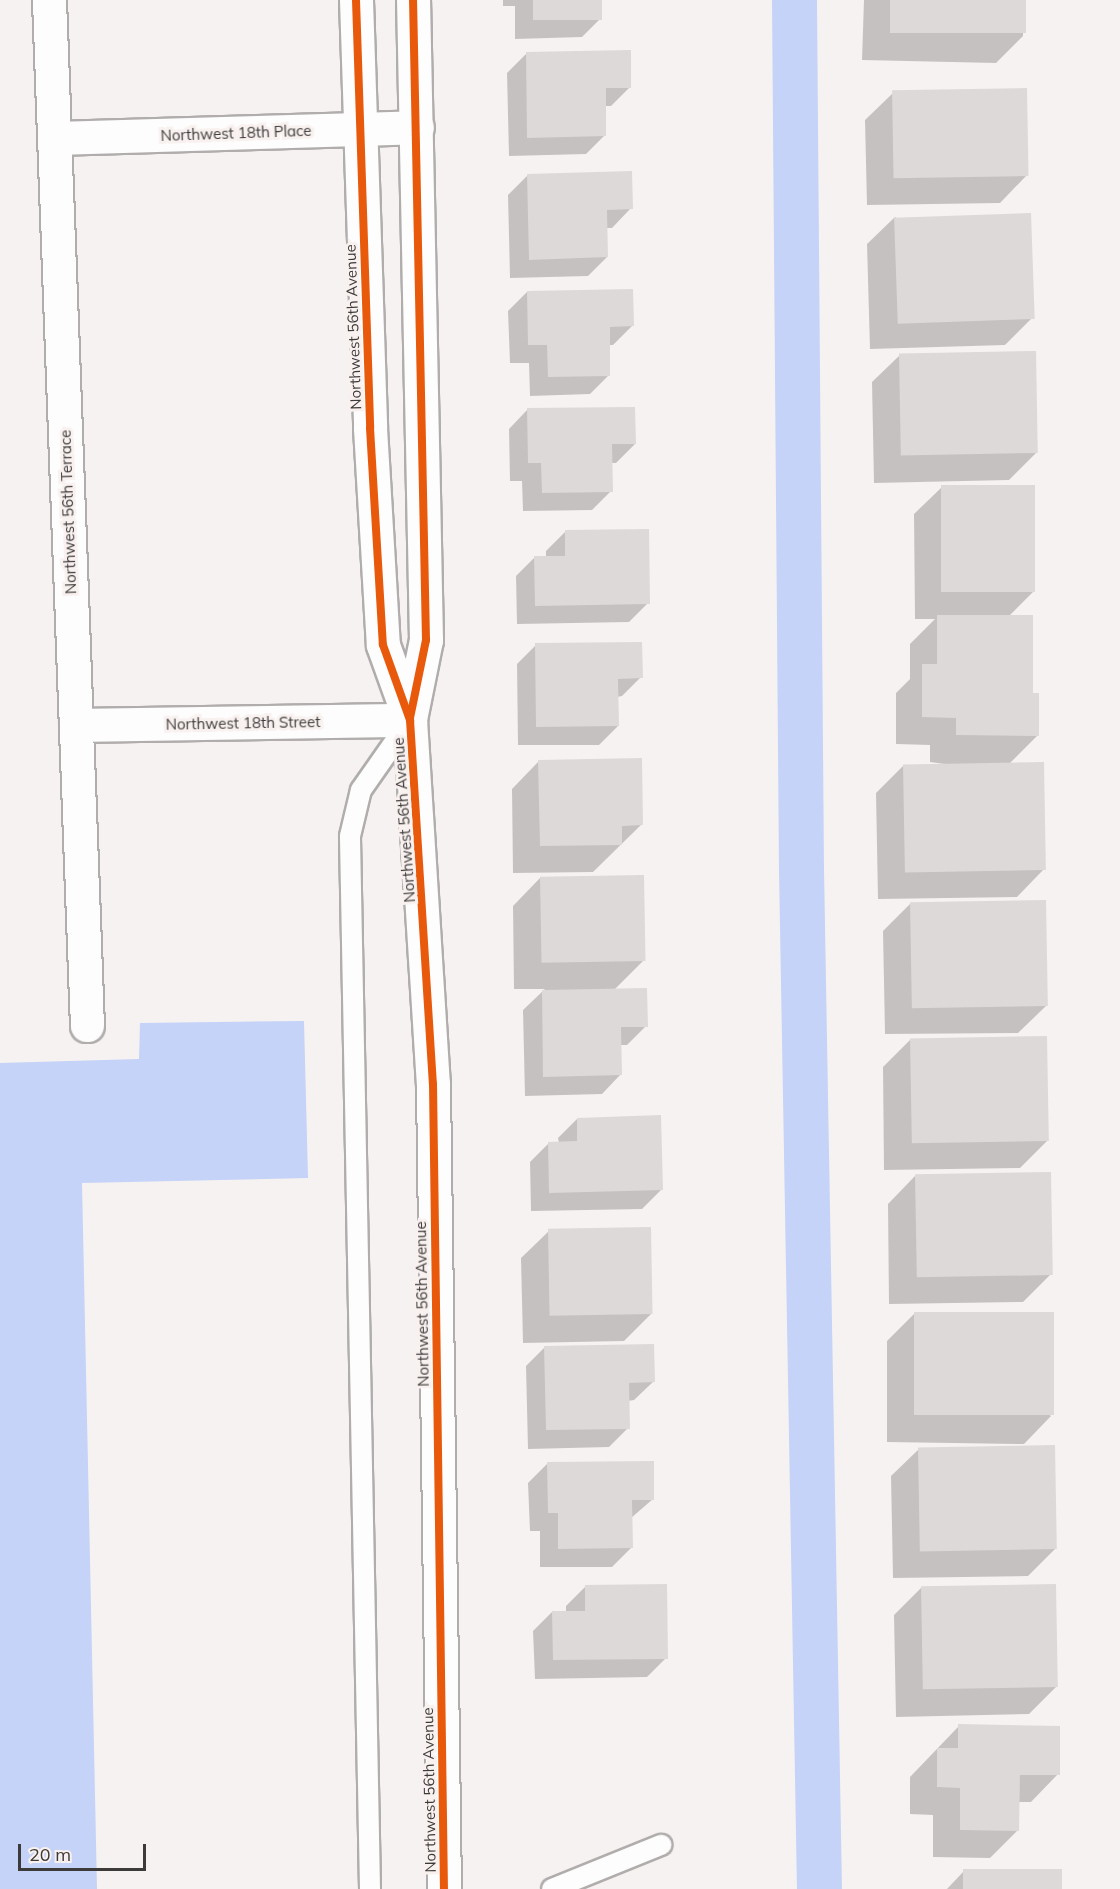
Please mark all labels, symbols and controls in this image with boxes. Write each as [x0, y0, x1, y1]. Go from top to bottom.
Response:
street label: Northwest 18th Place [160, 121, 312, 145]
street label: Northwest 56th Avenue [341, 244, 365, 410]
street label: Northwest 56th Terrace [56, 430, 80, 594]
street label: Northwest 18th Street [166, 713, 320, 733]
street label: Northwest 56th Avenue [389, 737, 419, 903]
street label: Northwest 56th Avenue [412, 1221, 432, 1387]
street label: Northwest 56th Avenue [419, 1707, 439, 1873]
scale bar [21, 1832, 148, 1870]
text: 20 m [29, 1843, 71, 1866]

